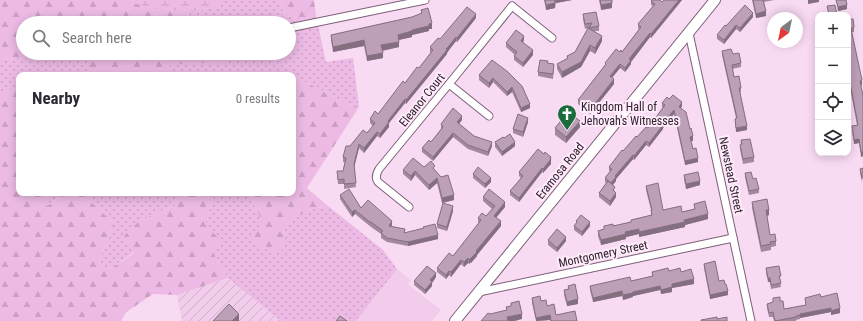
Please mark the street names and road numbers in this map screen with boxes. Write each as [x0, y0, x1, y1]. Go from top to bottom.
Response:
street label: Eleanor Court [396, 70, 448, 129]
street label: Newstead Street [716, 135, 746, 215]
street label: Eramosa Road [533, 140, 587, 202]
street label: Montgomery Street [557, 238, 649, 270]

